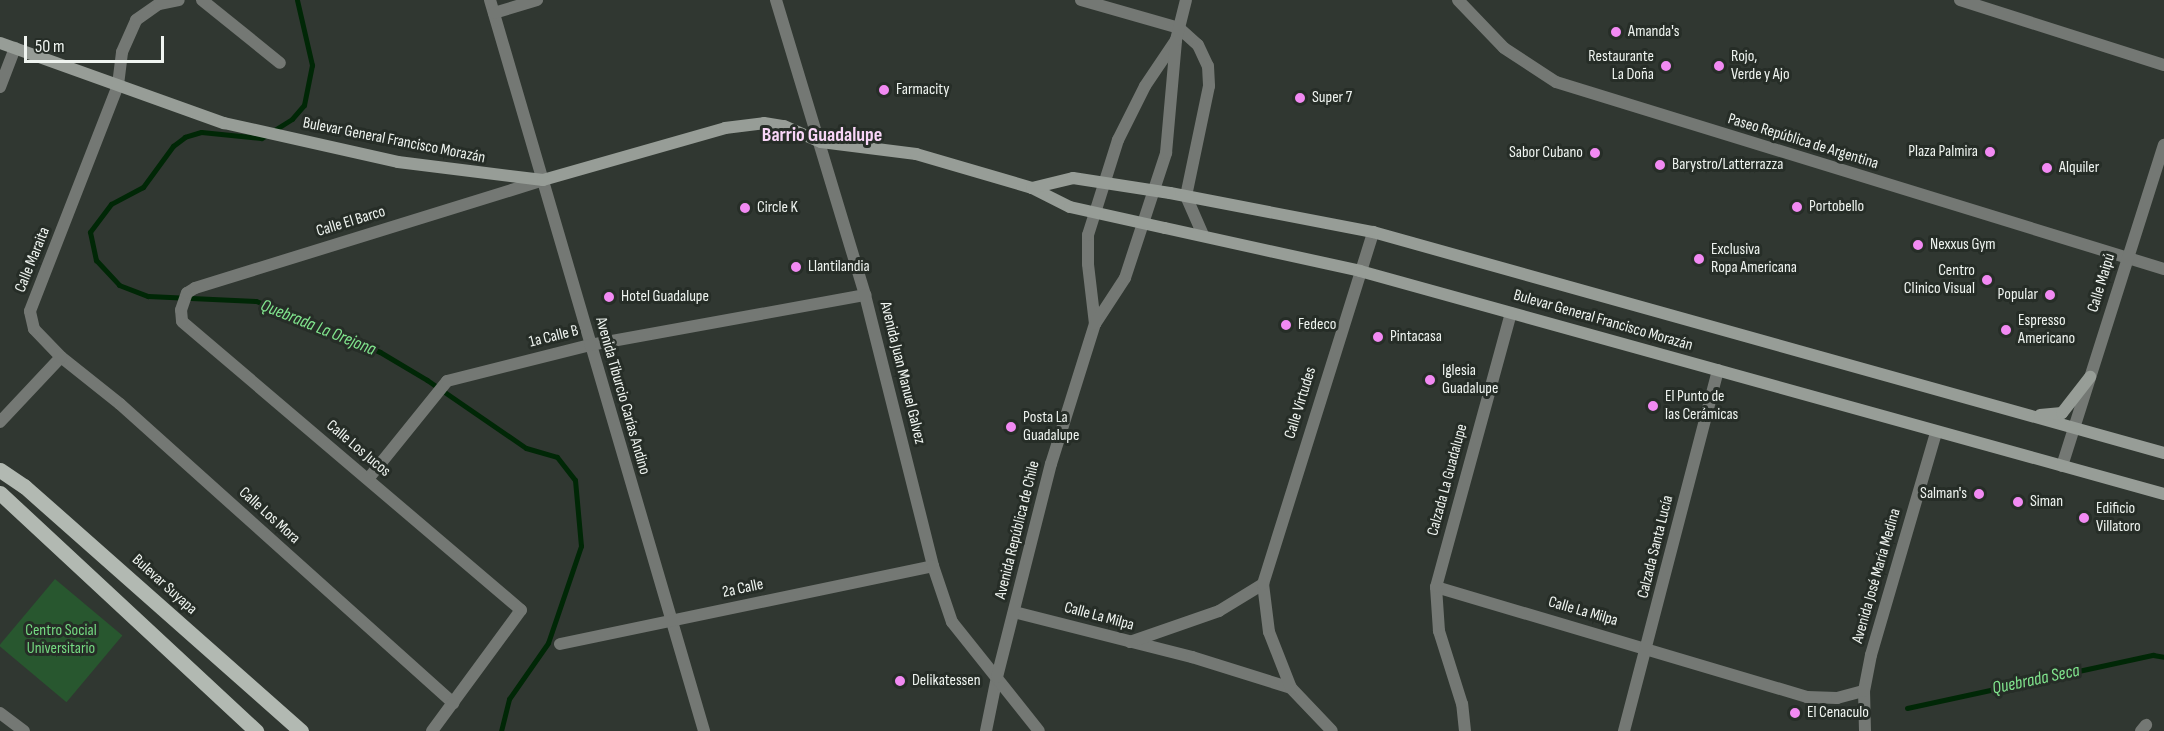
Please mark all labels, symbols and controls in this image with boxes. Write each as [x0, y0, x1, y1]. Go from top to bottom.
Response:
place label: Amanda's [1628, 22, 1680, 42]
scale bar [27, 24, 166, 62]
marker: Amanda's [1609, 25, 1623, 39]
text: 50 m [35, 36, 65, 57]
place label: Restaurante La Doña [1588, 47, 1654, 85]
place label: Rojo, Verde y Ajo [1731, 47, 1790, 85]
marker: Restaurante La Doña [1659, 59, 1673, 73]
marker: Rojo, Verde y Ajo [1712, 59, 1726, 73]
place label: Farmacity [896, 80, 949, 100]
marker: Farmacity [877, 83, 891, 97]
place label: Super 7 [1312, 88, 1352, 108]
marker: Super 7 [1293, 91, 1307, 105]
street label: Paseo República de Argentina [1725, 110, 1881, 174]
street label: Bulevar General Francisco Morazán [301, 114, 487, 168]
district label: Barrio Guadalupe [762, 123, 882, 147]
place label: Plaza Palmira [1908, 142, 1978, 162]
place label: Sabor Cubano [1509, 143, 1583, 163]
marker: Plaza Palmira [1983, 145, 1997, 159]
marker: Sabor Cubano [1588, 146, 1602, 160]
place label: Barystro/Latterrazza [1672, 155, 1783, 175]
marker: Barystro/Latterrazza [1653, 158, 1667, 172]
place label: Alquiler [2059, 158, 2099, 178]
marker: Alquiler [2040, 161, 2054, 175]
place label: Portobello [1809, 197, 1864, 217]
place label: Circle K [757, 198, 798, 218]
marker: Portobello [1790, 200, 1804, 214]
marker: Circle K [738, 201, 752, 215]
street label: Calle El Barco [314, 202, 388, 242]
street label: Calle Maraita [11, 225, 55, 295]
place label: Nexxus Gym [1930, 235, 1996, 255]
marker: Nexxus Gym [1911, 238, 1925, 252]
place label: Exclusiva Ropa Americana [1711, 240, 1797, 278]
street label: Calle Maipú [2084, 251, 2120, 315]
marker: Exclusiva Ropa Americana [1692, 252, 1706, 266]
place label: Llantilandia [808, 257, 870, 277]
marker: Llantilandia [789, 260, 803, 274]
place label: Centro Clinico Visual [1904, 261, 1975, 299]
marker: Centro Clinico Visual [1980, 273, 1994, 287]
place label: Popular [1998, 285, 2038, 305]
street label: Bulevar General Francisco Morazán [1511, 286, 1695, 356]
place label: Hotel Guadalupe [621, 287, 709, 307]
marker: Popular [2043, 288, 2057, 302]
marker: Hotel Guadalupe [602, 290, 616, 304]
water label: Quebrada La Orejona [257, 295, 379, 361]
street label: Avenida Juan Manuel Galvez [875, 300, 929, 446]
place label: Espresso Americano [2018, 311, 2075, 349]
street label: Avenida Tiburcio Carías Andino [590, 315, 654, 477]
place label: Fedeco [1298, 315, 1336, 335]
marker: Fedeco [1279, 318, 1293, 332]
street label: 1a Calle B [527, 322, 581, 352]
marker: Espresso Americano [1999, 323, 2013, 337]
place label: Pintacasa [1390, 327, 1442, 347]
marker: Pintacasa [1371, 330, 1385, 344]
place label: Iglesia Guadalupe [1442, 361, 1498, 399]
street label: Calle Virtudes [1281, 365, 1321, 441]
marker: Iglesia Guadalupe [1423, 373, 1437, 387]
place label: El Punto de las Cerámicas [1665, 387, 1738, 425]
marker: El Punto de las Cerámicas [1646, 399, 1660, 413]
place label: Posta La Guadalupe [1023, 408, 1079, 446]
street label: Calle Los Jucos [322, 417, 394, 481]
marker: Posta La Guadalupe [1004, 420, 1018, 434]
street label: Calzada La Guadalupe [1424, 422, 1472, 538]
street label: Avenida República de Chile [992, 459, 1044, 601]
street label: Calle Los Mora [234, 483, 304, 549]
place label: Salman's [1920, 484, 1967, 504]
marker: Salman's [1972, 487, 1986, 501]
place label: Siman [2030, 492, 2063, 512]
street label: Calzada Santa Lucía [1634, 493, 1678, 601]
marker: Siman [2011, 495, 2025, 509]
place label: Edificio Villatoro [2096, 499, 2141, 537]
street label: Avenida José María Medina [1849, 506, 1905, 646]
marker: Edificio Villatoro [2077, 511, 2091, 525]
street label: Bulevar Suyapa [128, 551, 200, 619]
street label: 2a Calle [721, 575, 765, 603]
street label: Calle La Milpa [1546, 593, 1620, 631]
street label: Calle La Milpa [1062, 598, 1136, 636]
park label: Centro Social Universitario [25, 621, 97, 659]
water label: Quebrada Seca [1990, 660, 2082, 700]
place label: Delikatessen [912, 671, 981, 691]
marker: Delikatessen [893, 674, 907, 688]
place label: El Cenaculo [1807, 703, 1869, 723]
marker: El Cenaculo [1788, 706, 1802, 720]

